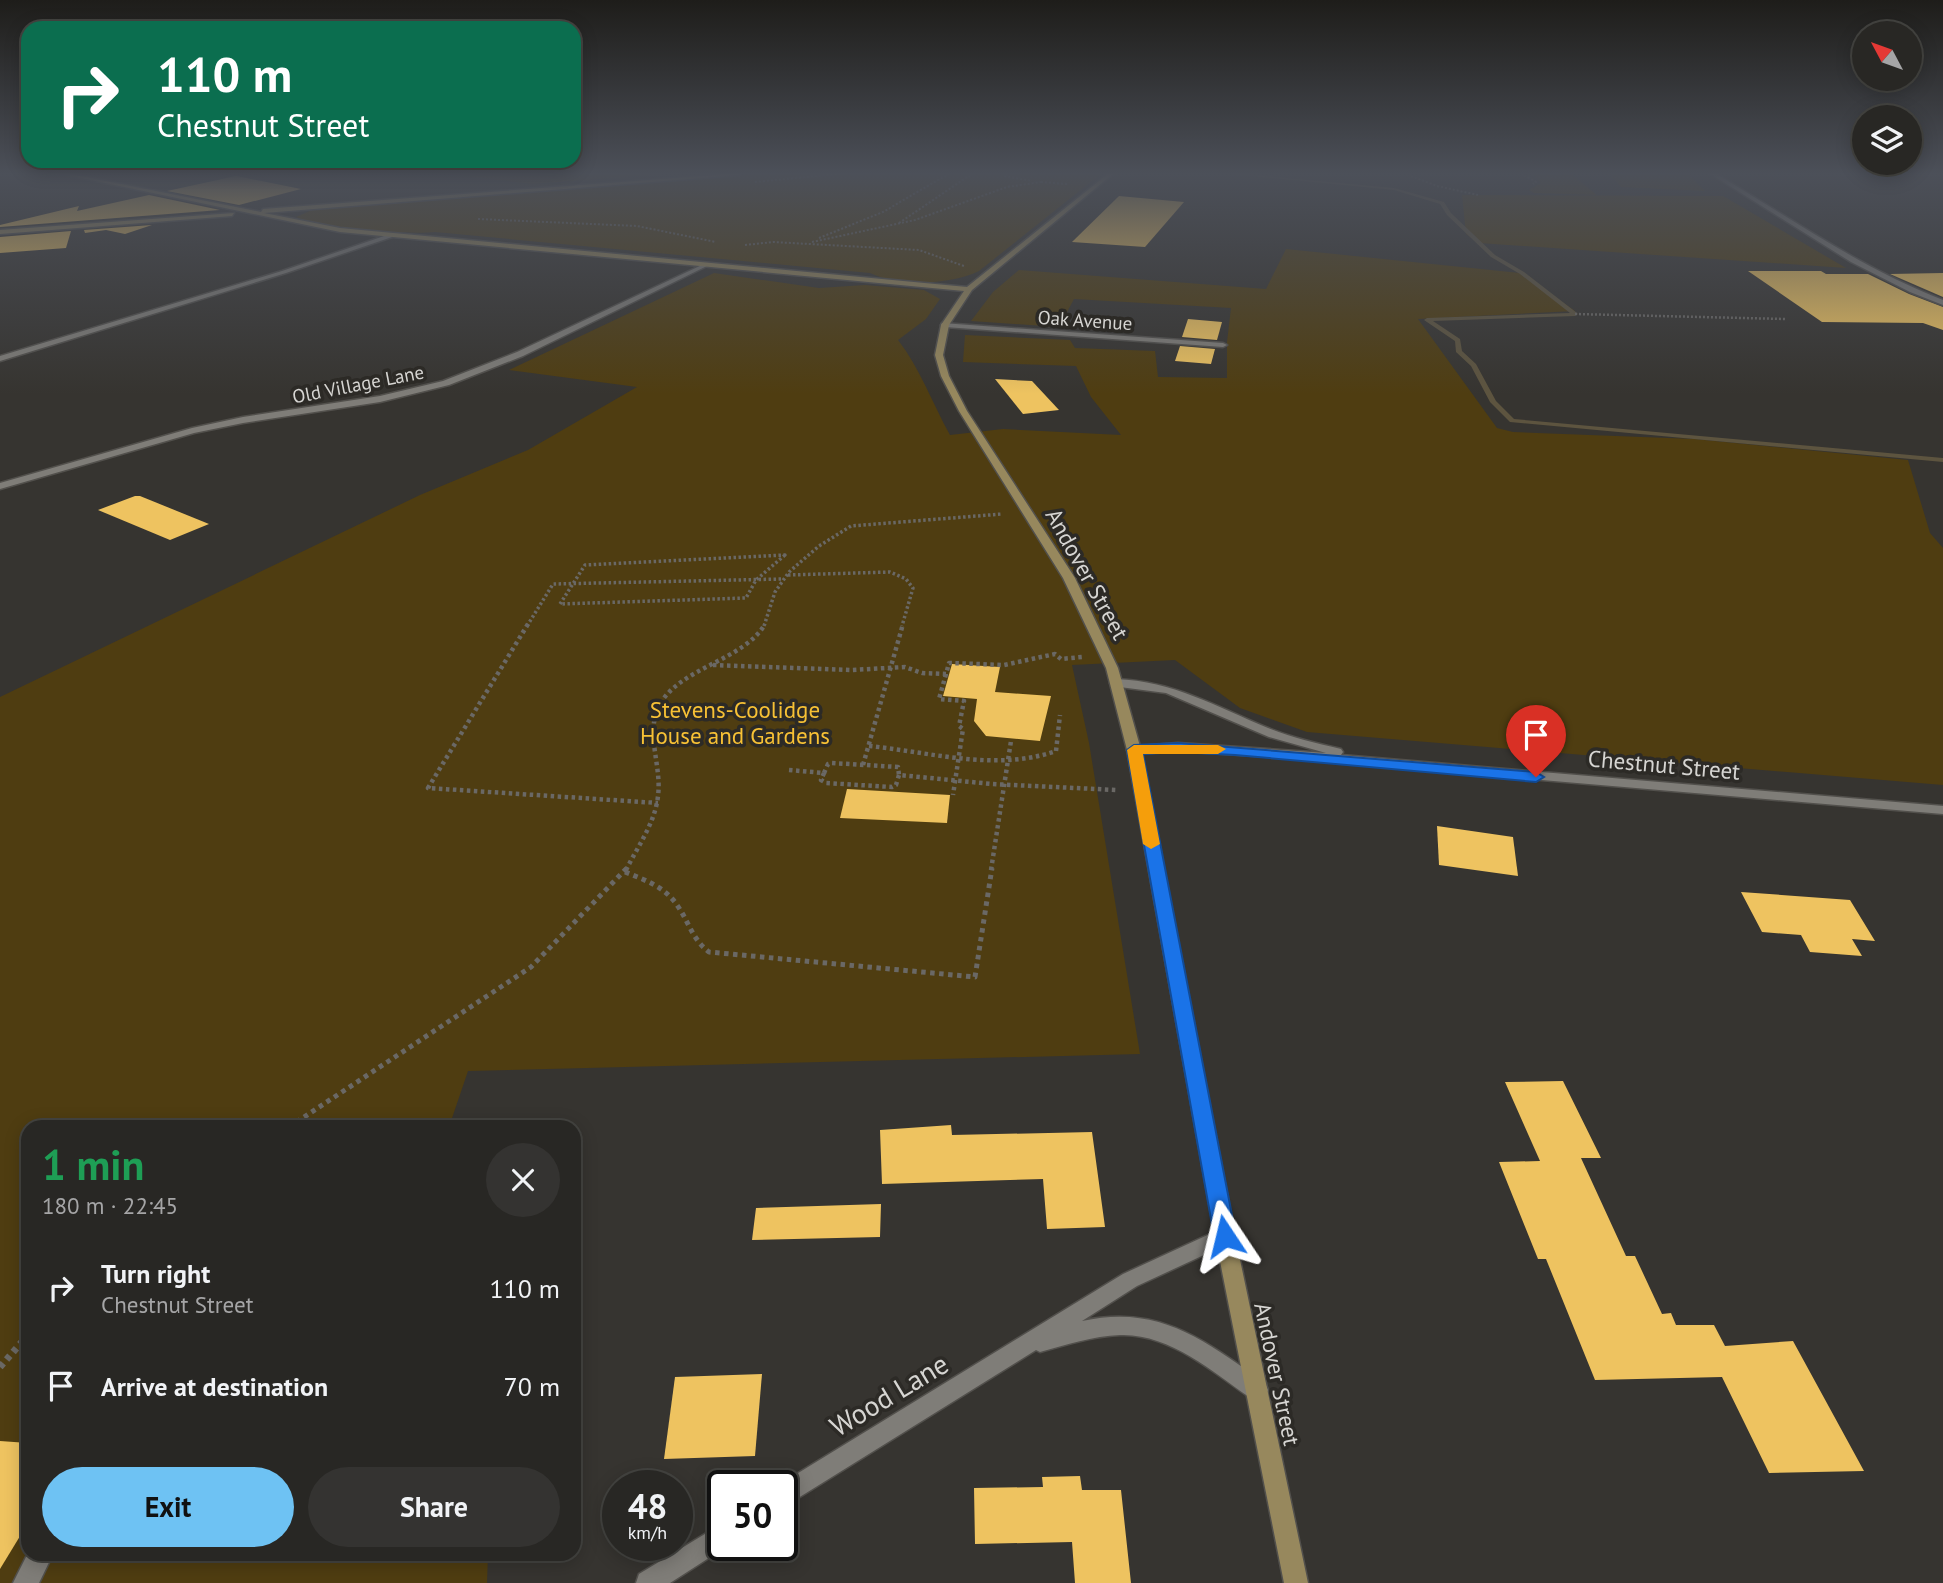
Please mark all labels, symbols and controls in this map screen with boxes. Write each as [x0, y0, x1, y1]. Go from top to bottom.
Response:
north arrow [1852, 21, 1922, 91]
map controls [1852, 21, 1922, 175]
text: 110 m [157, 42, 292, 106]
icon: right [42, 49, 133, 140]
text: Chestnut Street [157, 104, 369, 146]
button: layers [1852, 105, 1922, 175]
street label: Oak Avenue [1037, 305, 1133, 335]
street label: Old Village Lane [290, 359, 426, 409]
street label: Andover Street [1039, 503, 1136, 645]
park label: Stevens-Coolidge House and Gardens [640, 695, 830, 750]
pin [1506, 705, 1566, 777]
icon: arrive [1517, 716, 1555, 754]
street label: Chestnut Street [1587, 743, 1741, 786]
text: 1 min [42, 1137, 144, 1192]
button: close [486, 1143, 560, 1217]
text: 180 m · 22:45 [42, 1191, 178, 1220]
position arrow [1188, 1199, 1262, 1273]
text: Turn right [101, 1257, 210, 1290]
icon: right [42, 1269, 80, 1307]
text: 110 m [489, 1272, 560, 1305]
text: Chestnut Street [101, 1290, 254, 1319]
street label: Andover Street [1248, 1300, 1307, 1448]
street label: Wood Lane [823, 1345, 955, 1444]
icon: arrive [42, 1367, 80, 1405]
text: Arrive at destination [101, 1370, 328, 1403]
text: 70 m [504, 1370, 560, 1403]
button: Exit [42, 1467, 294, 1547]
button: Share [308, 1467, 560, 1547]
speed limit sign: 50 [707, 1470, 798, 1561]
text: 48 [628, 1483, 667, 1529]
text: km/h [628, 1521, 667, 1544]

